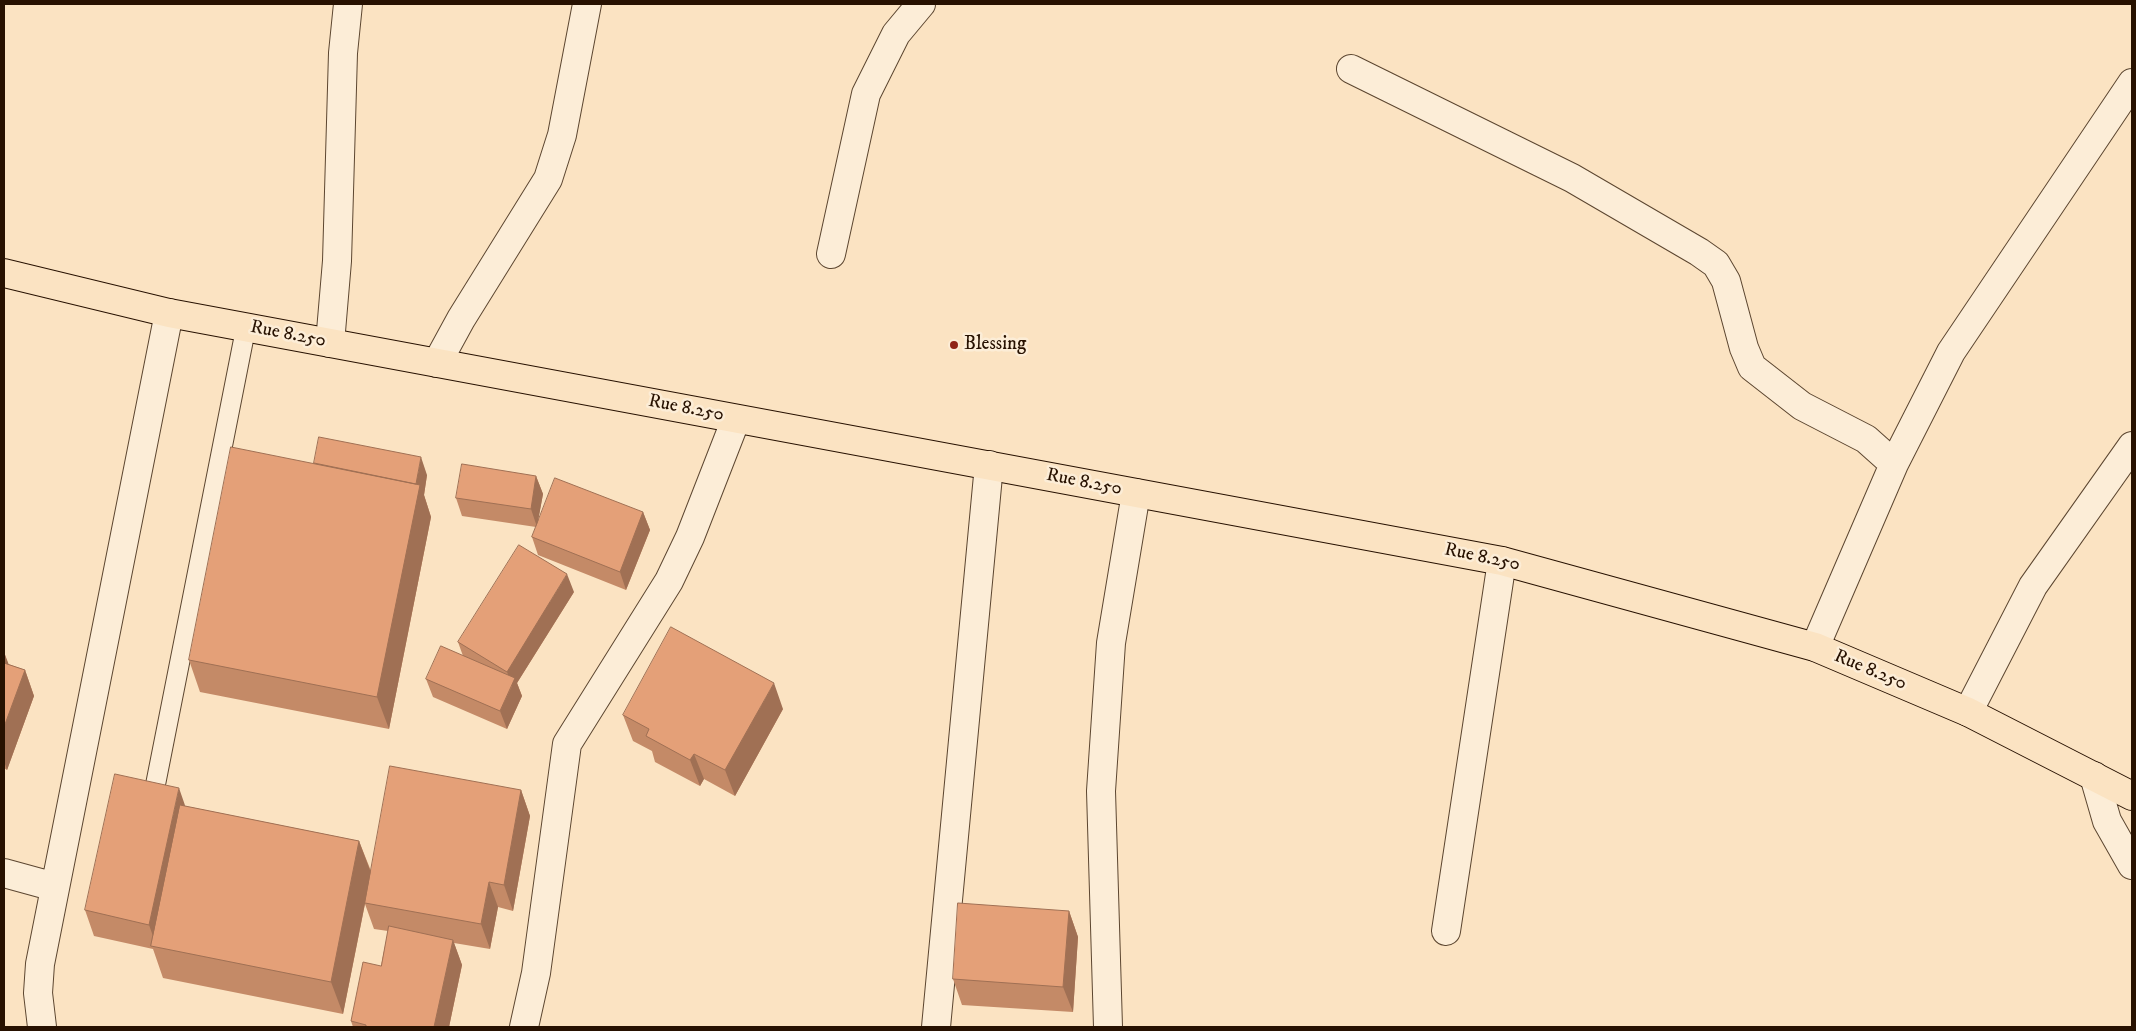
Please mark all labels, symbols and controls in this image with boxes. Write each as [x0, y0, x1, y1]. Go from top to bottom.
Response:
street label: Rue 8.250 [248, 316, 328, 354]
place label: Blessing [964, 334, 1026, 356]
marker: Blessing [948, 339, 960, 351]
street label: Rue 8.250 [646, 390, 726, 428]
street label: Rue 8.250 [1044, 464, 1124, 502]
street label: Rue 8.250 [1442, 539, 1522, 577]
street label: Rue 8.250 [1830, 646, 1910, 696]

